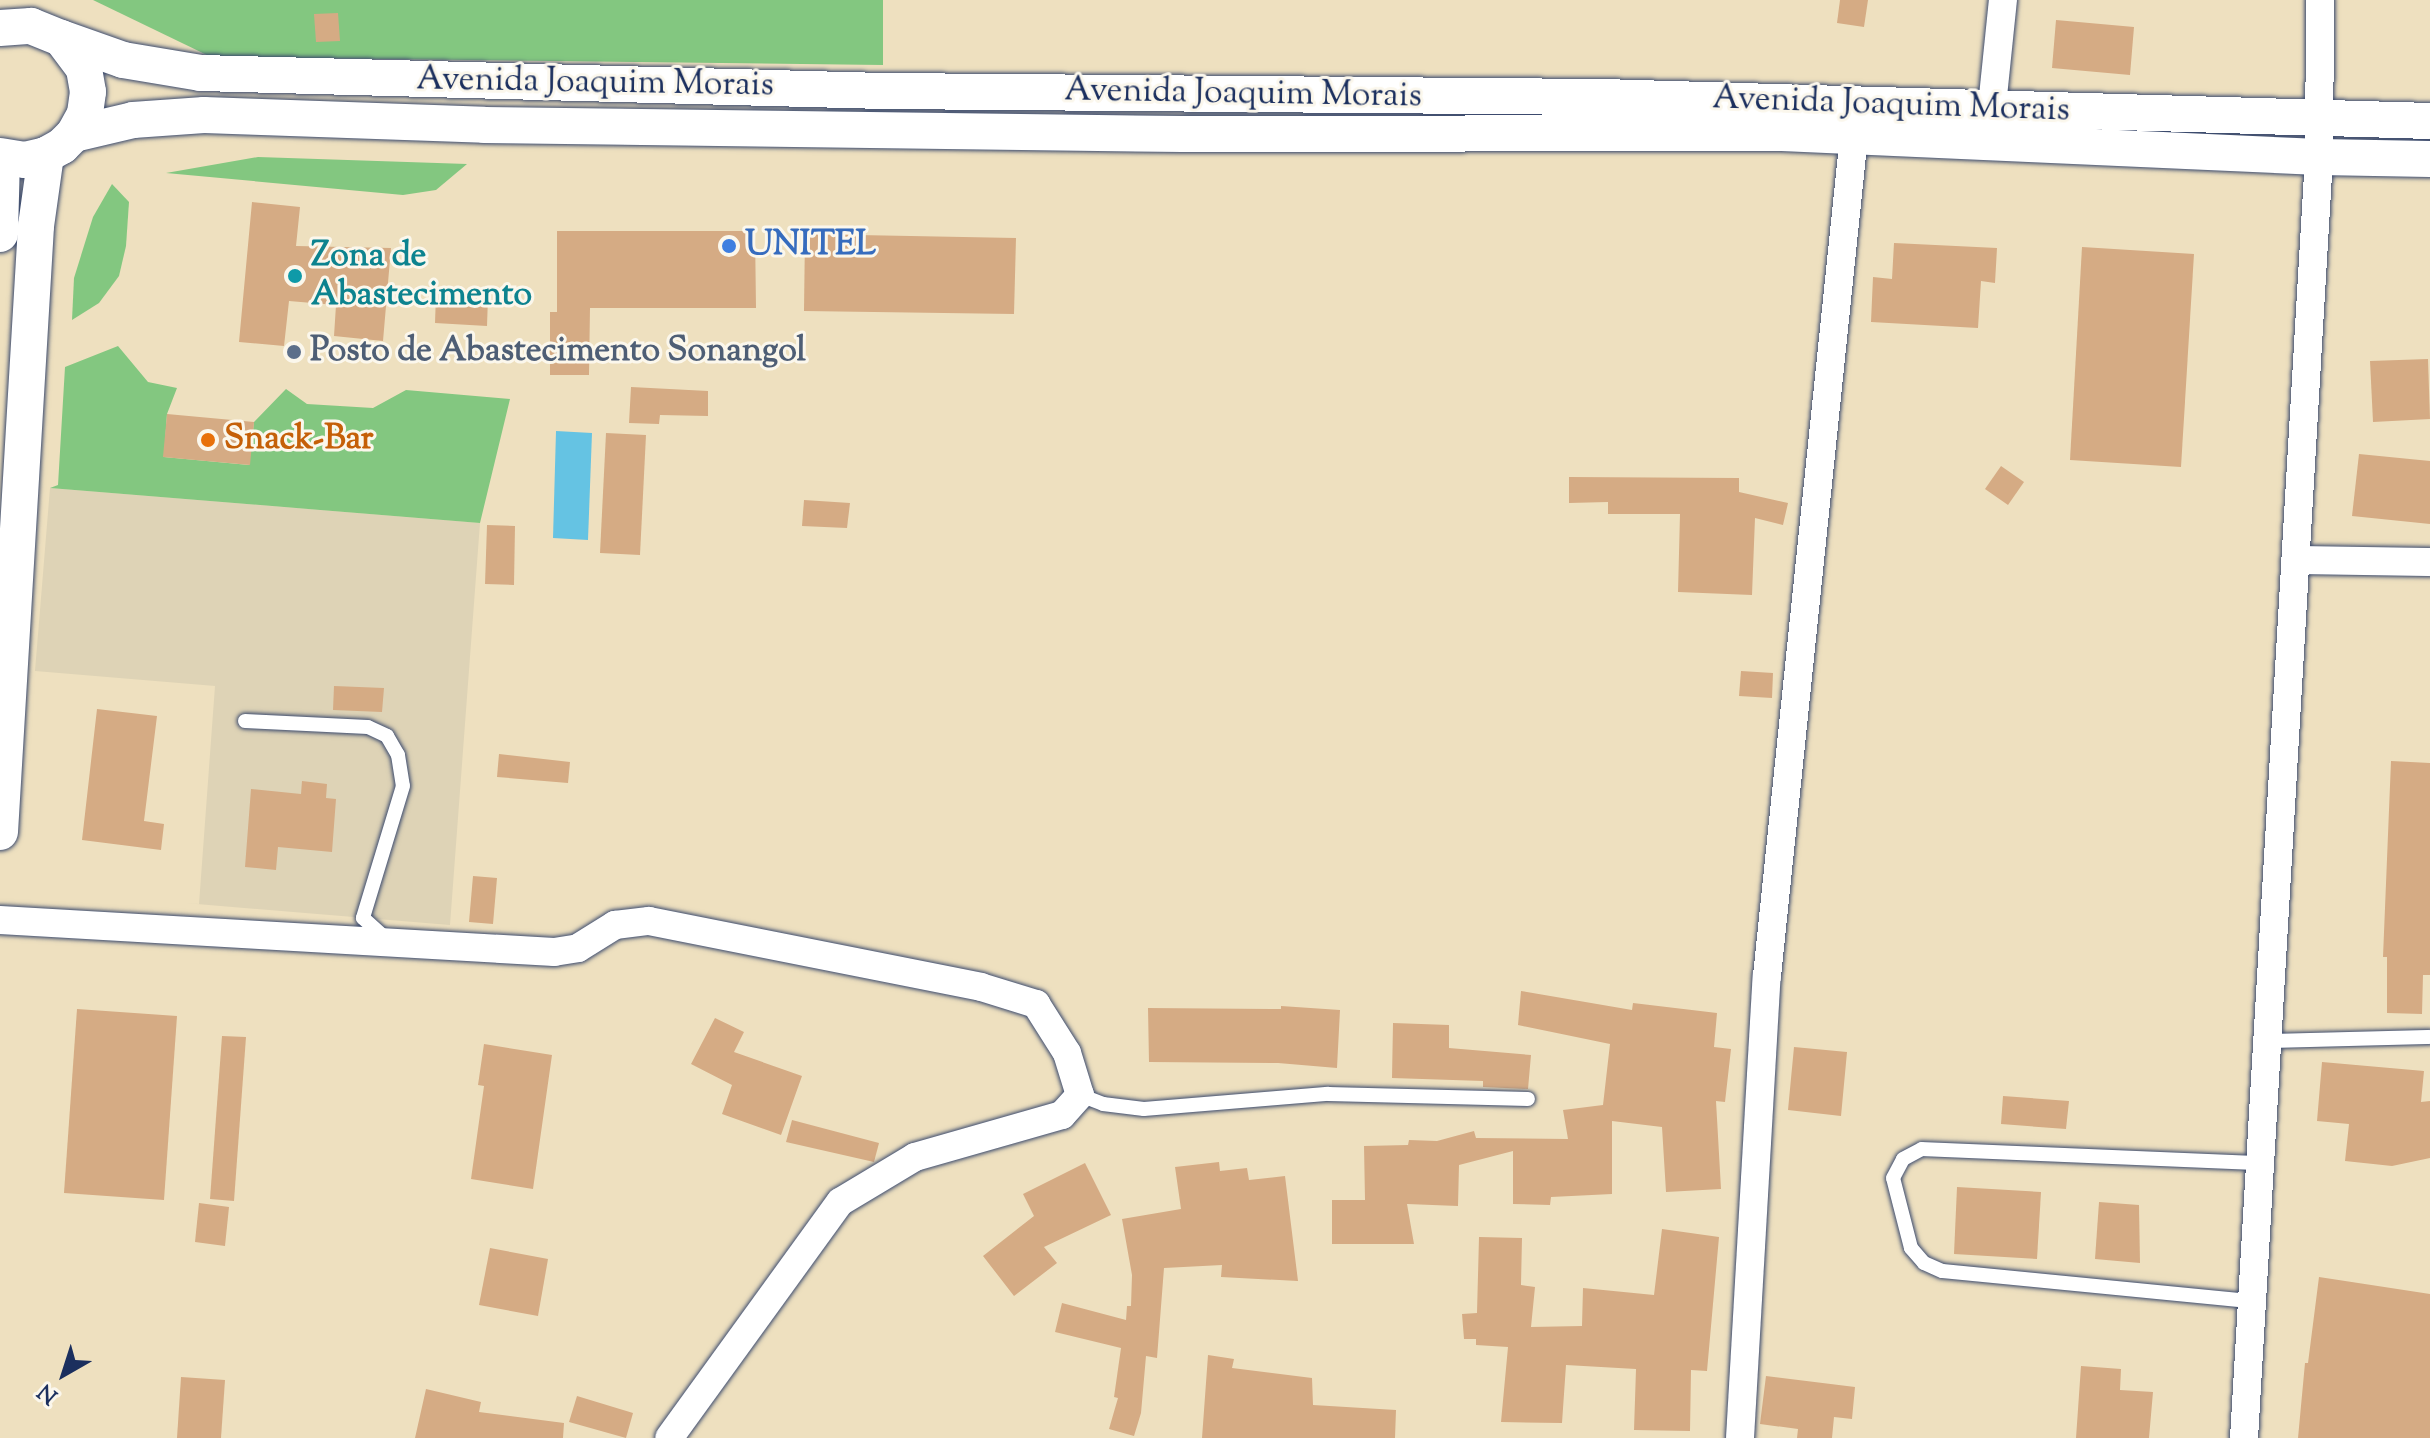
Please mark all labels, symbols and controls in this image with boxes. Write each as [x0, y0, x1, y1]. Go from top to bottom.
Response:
street label: Avenida Joaquim Morais [416, 59, 774, 107]
street label: Avenida Joaquim Morais [1064, 70, 1422, 118]
street label: Avenida Joaquim Morais [1711, 78, 2071, 132]
place label: UNITEL [745, 226, 876, 266]
place label: Zona de Abastecimento [311, 236, 532, 316]
marker: UNITEL [720, 237, 738, 255]
marker: Zona de Abastecimento [286, 267, 304, 285]
place label: Posto de Abastecimento Sonangol [310, 332, 806, 372]
marker: Posto de Abastecimento Sonangol [285, 343, 303, 361]
place label: Snack-Bar [224, 420, 374, 460]
marker: Snack-Bar [199, 431, 217, 449]
north arrow [24, 1334, 104, 1414]
text: N [32, 1375, 66, 1411]

